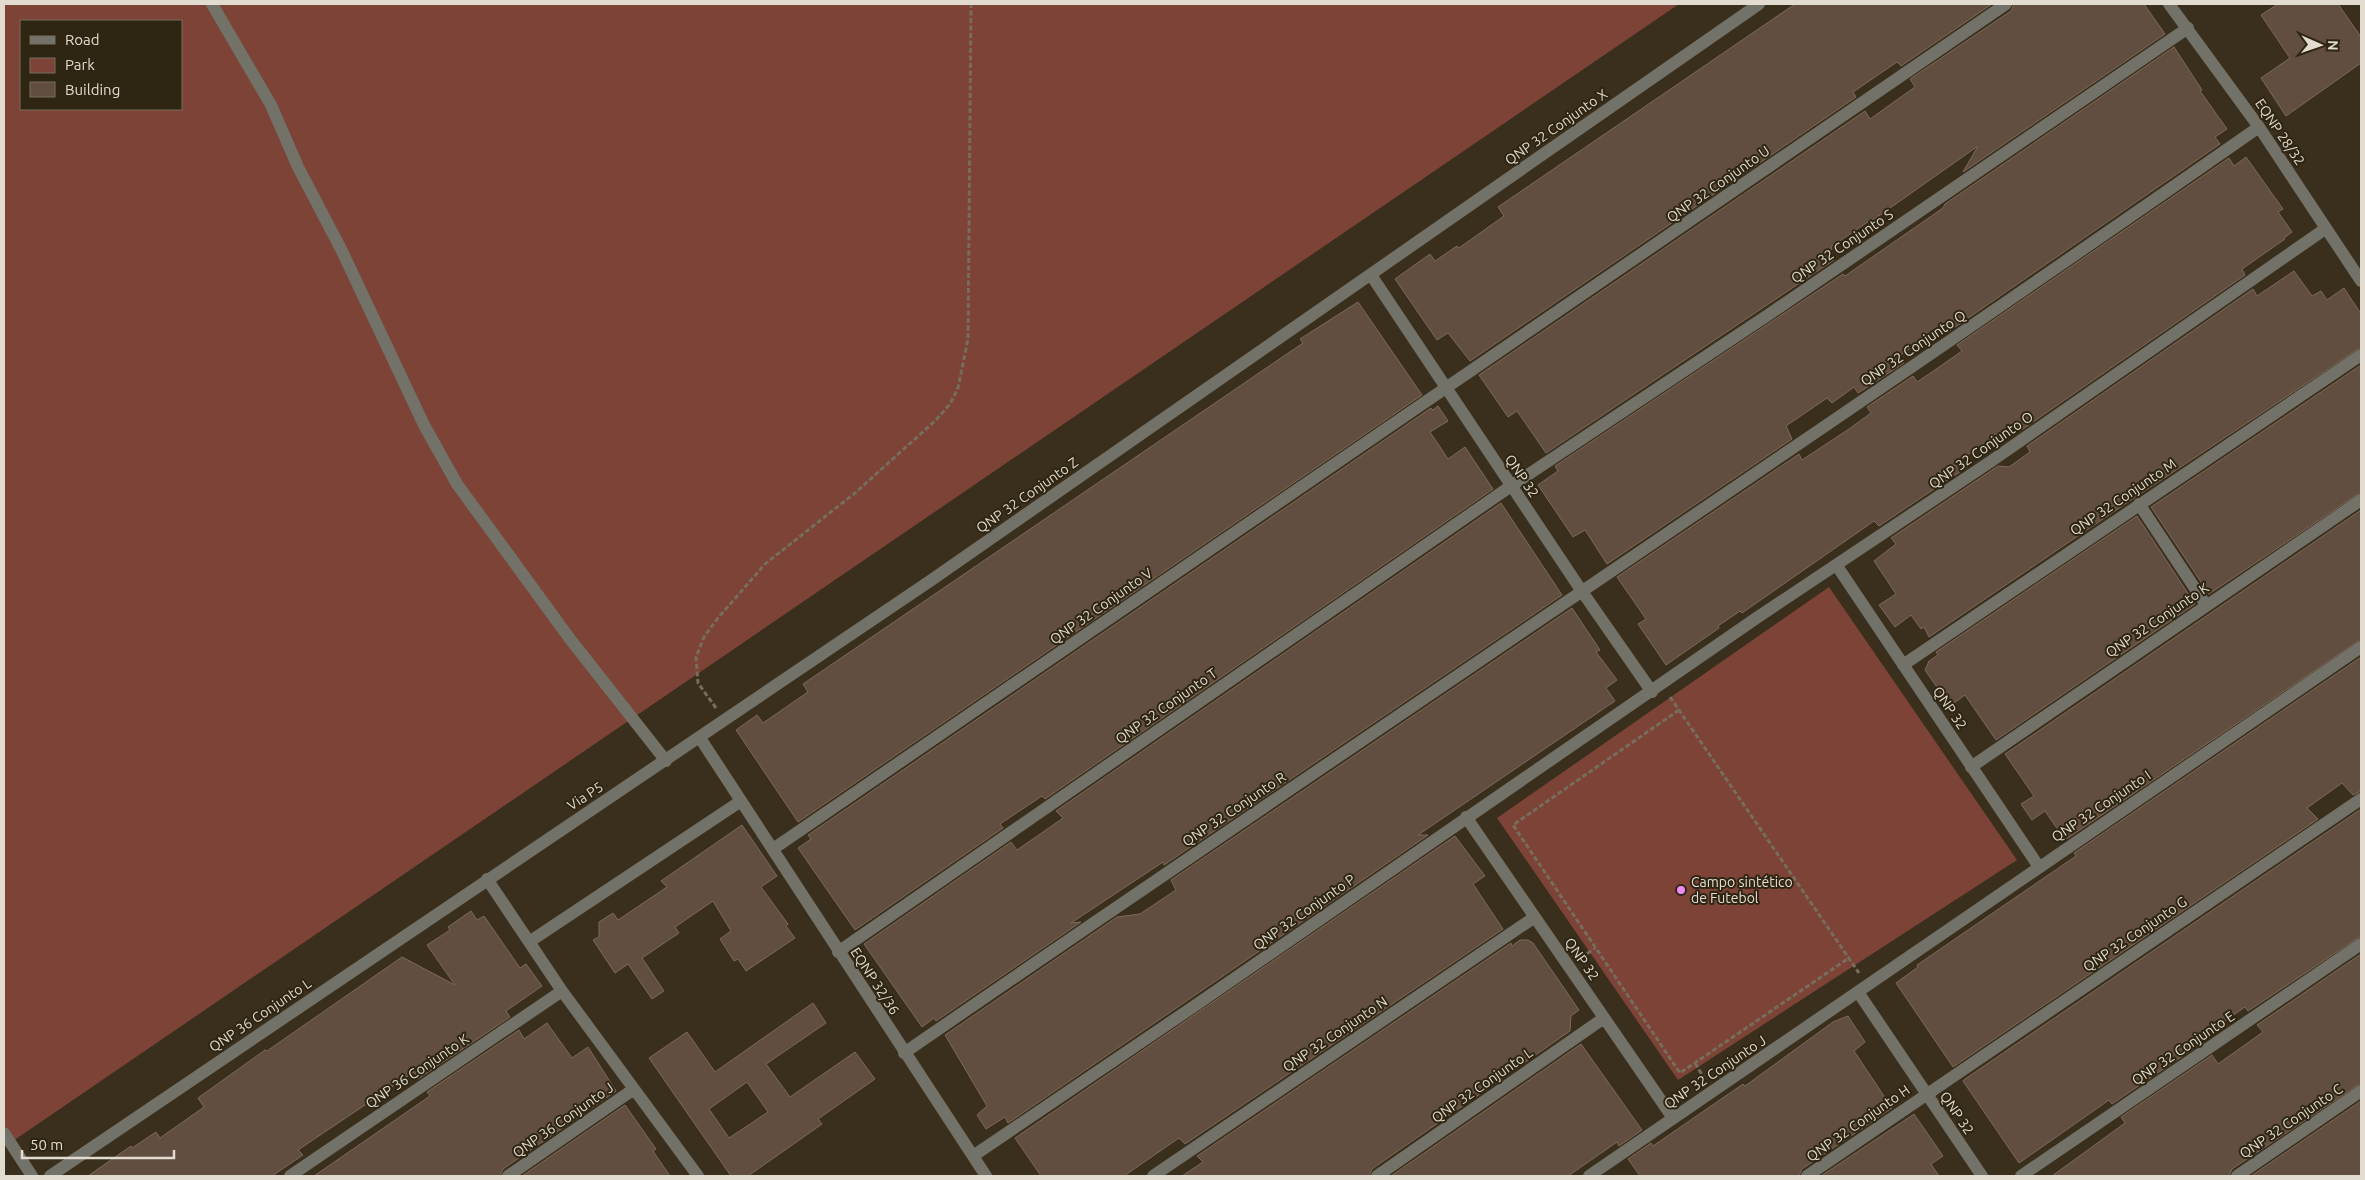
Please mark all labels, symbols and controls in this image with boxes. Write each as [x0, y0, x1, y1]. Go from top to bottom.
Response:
legend [20, 20, 182, 110]
north arrow [2295, 20, 2345, 70]
text: Road [65, 31, 100, 48]
text: N [2325, 40, 2341, 51]
text: Park [65, 56, 95, 73]
text: Building [65, 81, 120, 98]
street label: QNP 32 Conjunto X [1502, 86, 1610, 168]
street label: EQNP 28/32 [2252, 96, 2308, 168]
street label: QNP 32 Conjunto U [1663, 142, 1773, 226]
street label: QNP 32 Conjunto S [1788, 206, 1896, 286]
street label: QNP 32 Conjunto Q [1857, 307, 1969, 389]
street label: QNP 32 Conjunto O [1926, 408, 2036, 492]
street label: QNP 32 [1502, 452, 1542, 500]
street label: QNP 32 Conjunto Z [973, 454, 1081, 536]
street label: QNP 32 Conjunto M [2067, 456, 2179, 538]
street label: QNP 32 Conjunto V [1047, 565, 1155, 647]
street label: QNP 32 Conjunto K [2102, 579, 2212, 660]
street label: QNP 32 Conjunto T [1112, 665, 1220, 747]
street label: QNP 32 [1930, 684, 1970, 732]
street label: QNP 32 Conjunto I [2048, 767, 2154, 845]
street label: QNP 32 Conjunto R [1179, 768, 1289, 850]
street label: Via P5 [564, 779, 606, 813]
street label: QNP 32 Conjunto P [1250, 871, 1358, 953]
place label: Campo sintético de Futebol [1691, 874, 1793, 906]
marker: Campo sintético de Futebol [1675, 884, 1687, 896]
street label: QNP 32 Conjunto G [2080, 893, 2190, 975]
street label: QNP 32 [1562, 935, 1602, 983]
street label: EQNP 32/36 [847, 944, 903, 1018]
street label: QNP 36 Conjunto L [206, 975, 314, 1055]
street label: QNP 32 Conjunto N [1280, 993, 1390, 1075]
street label: QNP 32 Conjunto E [2129, 1008, 2237, 1088]
street label: QNP 36 Conjunto K [362, 1030, 472, 1111]
street label: QNP 32 Conjunto J [1661, 1032, 1769, 1112]
street label: QNP 32 Conjunto L [1428, 1044, 1536, 1126]
street label: QNP 36 Conjunto J [510, 1079, 616, 1161]
street label: QNP 32 Conjunto C [2236, 1080, 2346, 1161]
street label: QNP 32 Conjunto H [1803, 1081, 1913, 1165]
street label: QNP 32 [1937, 1089, 1977, 1137]
scale bar [22, 1128, 175, 1160]
text: 50 m [30, 1136, 63, 1153]

